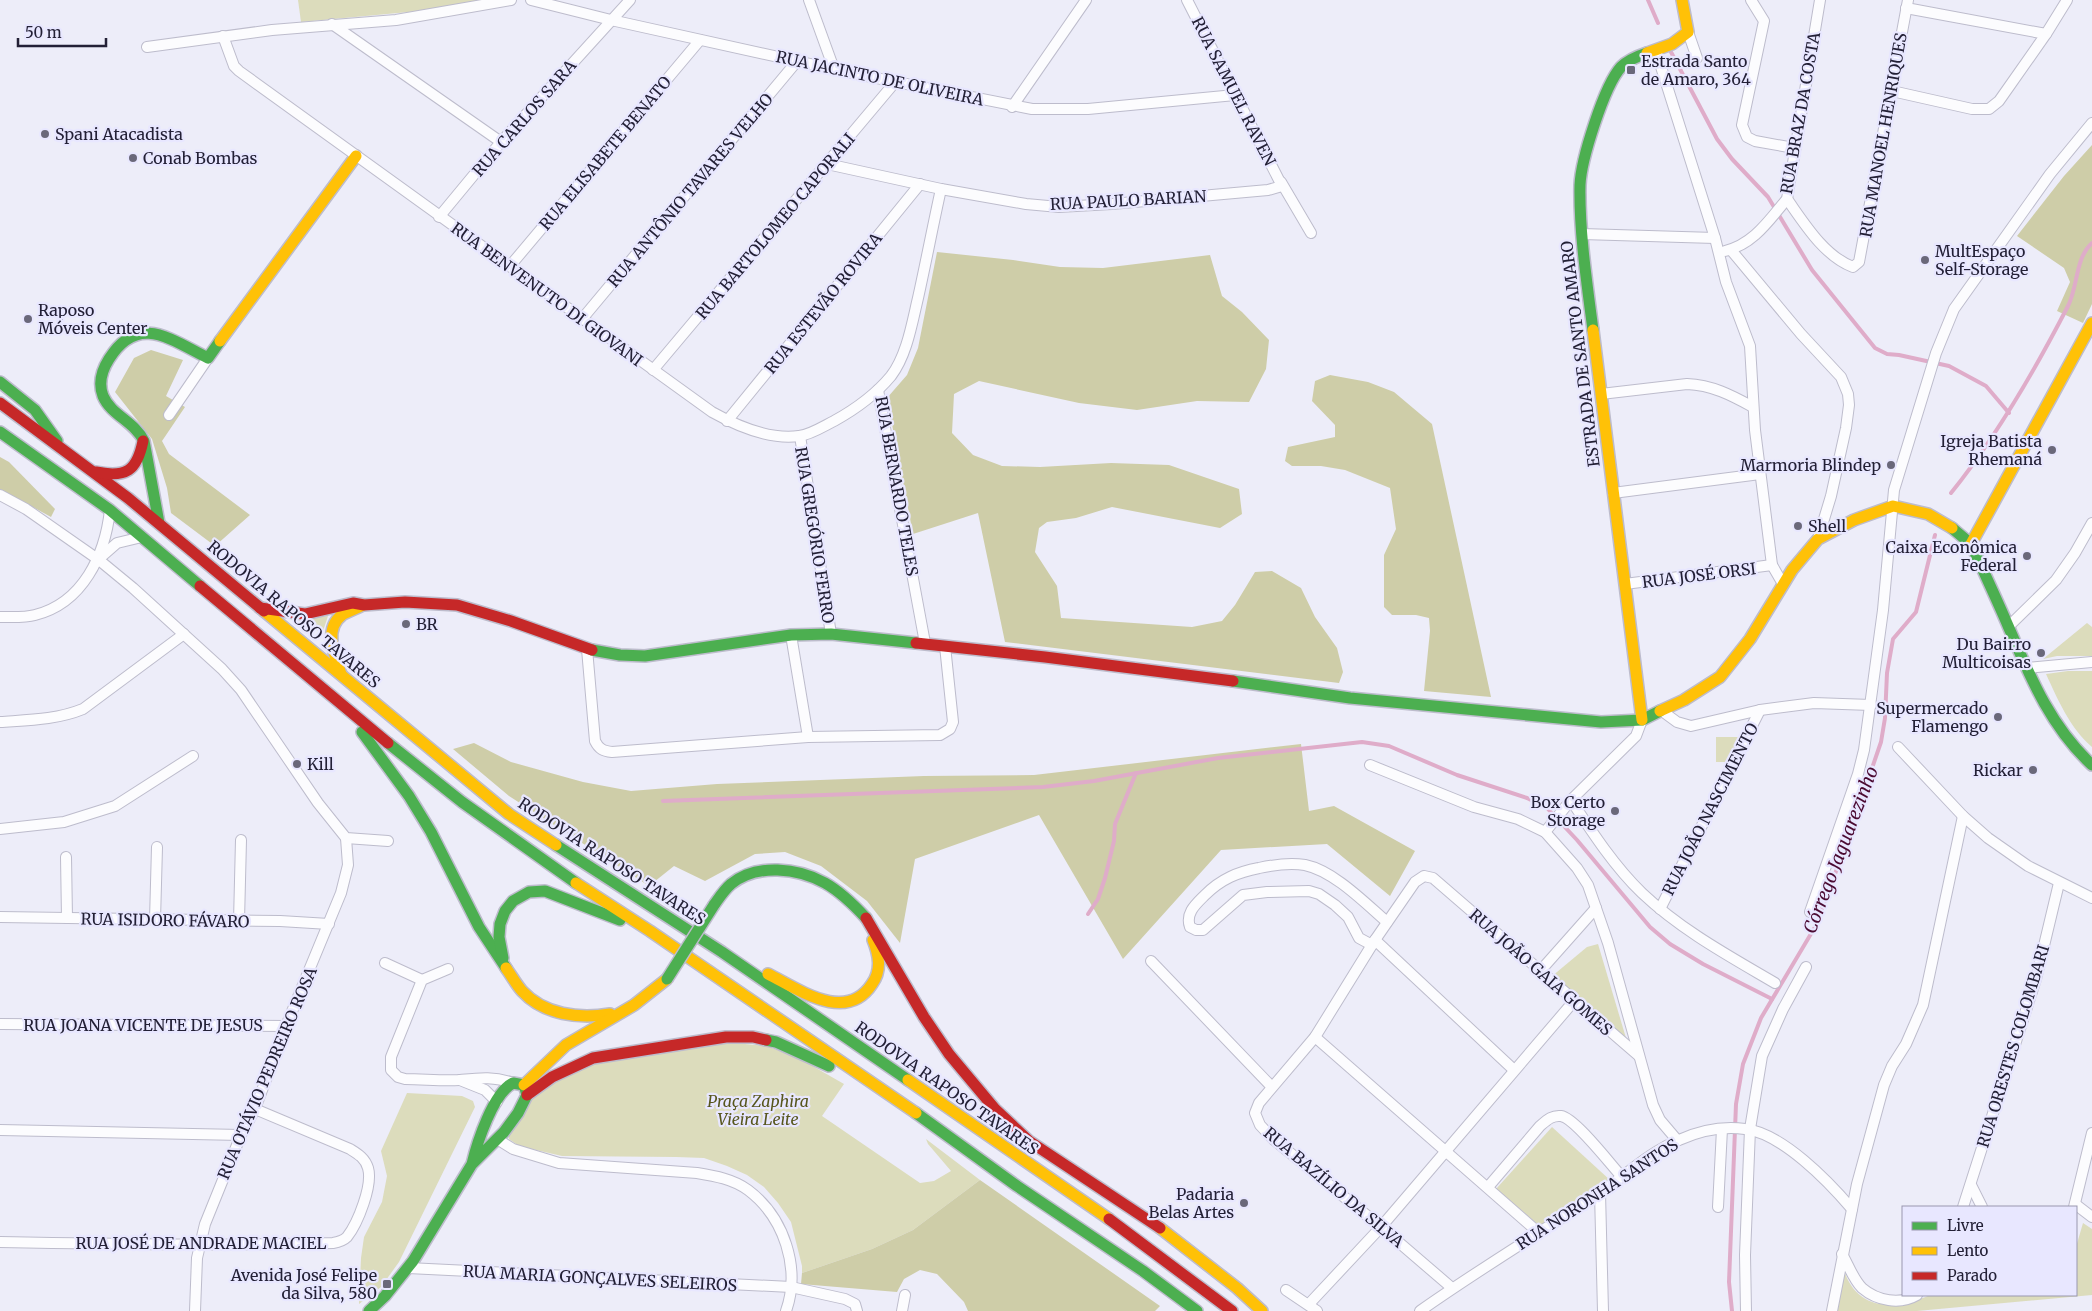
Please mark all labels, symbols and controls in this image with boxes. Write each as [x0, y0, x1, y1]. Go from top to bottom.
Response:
street label: RUA SAMUEL RAVEN [1188, 13, 1281, 169]
scale bar [18, 15, 105, 47]
text: 50 m [25, 23, 62, 42]
street label: RUA BRAZ DA COSTA [1776, 30, 1824, 195]
street label: RUA MANOEL HENRIQUES [1855, 31, 1911, 239]
street label: RUA JACINTO DE OLIVEIRA [774, 46, 986, 110]
place label: Estrada Santo de Amaro, 364 [1641, 51, 1751, 89]
street label: RUA CARLOS SARA [468, 55, 581, 180]
marker: Estrada Santo de Amaro, 364 [1625, 64, 1637, 76]
street label: RUA ELISABETE BENATO [535, 72, 676, 234]
street label: RUA ANTÔNIO TAVARES VELHO [603, 89, 777, 291]
place label: Spani Atacadista [55, 124, 183, 144]
marker: Spani Atacadista [39, 128, 51, 140]
street label: RUA BARTOLOMEO CAPORALI [691, 129, 859, 323]
place label: Conab Bombas [143, 148, 258, 168]
marker: Conab Bombas [127, 152, 139, 164]
street label: RUA PAULO BARIAN [1049, 186, 1207, 214]
street label: RUA BENVENUTO DI GIOVANI [447, 218, 647, 370]
street label: RUA ESTEVÃO ROVIRA [760, 228, 886, 377]
street label: ESTRADA DE SANTO AMARO [1556, 239, 1604, 468]
place label: MultEspaço Self-Storage [1935, 241, 2028, 279]
marker: MultEspaço Self-Storage [1919, 254, 1931, 266]
place label: Raposo Móveis Center [38, 300, 148, 338]
marker: Raposo Móveis Center [22, 313, 34, 325]
street label: RUA BERNARDO TELES [871, 395, 923, 577]
place label: Igreja Batista Rhemaná [1940, 431, 2042, 469]
marker: Igreja Batista Rhemaná [2046, 444, 2058, 456]
street label: RUA GREGÓRIO FERRO [791, 445, 839, 625]
place label: Marmoria Blindep [1740, 455, 1881, 475]
marker: Marmoria Blindep [1885, 459, 1897, 471]
place label: Shell [1808, 516, 1846, 536]
marker: Shell [1792, 520, 1804, 532]
street label: RODOVIA RAPOSO TAVARES [204, 536, 384, 692]
place label: Caixa Econômica Federal [1886, 537, 2017, 575]
marker: Caixa Econômica Federal [2021, 550, 2033, 562]
street label: RUA JOSÉ ORSI [1641, 558, 1757, 592]
place label: BR [416, 614, 439, 634]
marker: BR [400, 618, 412, 630]
place label: Du Bairro Multicoisas [1942, 634, 2031, 672]
marker: Du Bairro Multicoisas [2035, 647, 2047, 659]
place label: Supermercado Flamengo [1876, 698, 1988, 736]
marker: Supermercado Flamengo [1992, 711, 2004, 723]
street label: RUA JOÃO NASCIMENTO [1658, 719, 1762, 899]
place label: Kill [307, 754, 334, 774]
marker: Kill [291, 758, 303, 770]
place label: Rickar [1973, 760, 2023, 780]
water label: Córrego Jaguarezinho [1798, 763, 1883, 937]
marker: Rickar [2027, 764, 2039, 776]
place label: Box Certo Storage [1530, 792, 1605, 830]
street label: RODOVIA RAPOSO TAVARES [515, 793, 709, 929]
marker: Box Certo Storage [1609, 805, 1621, 817]
street label: RUA JOÃO GAIA GOMES [1465, 905, 1617, 1039]
street label: RUA ISIDORO FÁVARO [80, 909, 250, 931]
street label: RUA ORESTES COLOMBARI [1973, 942, 2053, 1150]
street label: RUA OTÁVIO PEDREIRO ROSA [213, 963, 321, 1182]
street label: RUA JOANA VICENTE DE JESUS [23, 1015, 263, 1035]
street label: RODOVIA RAPOSO TAVARES [851, 1017, 1043, 1159]
park label: Praça Zaphira Vieira Leite [707, 1091, 809, 1129]
street label: RUA BAZÍLIO DA SILVA [1260, 1122, 1409, 1252]
street label: RUA NORONHA SANTOS [1512, 1134, 1682, 1254]
place label: Padaria Belas Artes [1148, 1184, 1234, 1222]
marker: Padaria Belas Artes [1238, 1197, 1250, 1209]
legend [1902, 1206, 2077, 1296]
text: Livre [1947, 1216, 1984, 1235]
street label: RUA JOSÉ DE ANDRADE MACIEL [76, 1233, 326, 1253]
text: Lento [1947, 1241, 1989, 1260]
street label: RUA MARIA GONÇALVES SELEIROS [462, 1261, 738, 1295]
place label: Avenida José Felipe da Silva, 580 [230, 1265, 377, 1303]
text: Parado [1947, 1266, 1997, 1285]
marker: Avenida José Felipe da Silva, 580 [381, 1278, 393, 1290]

